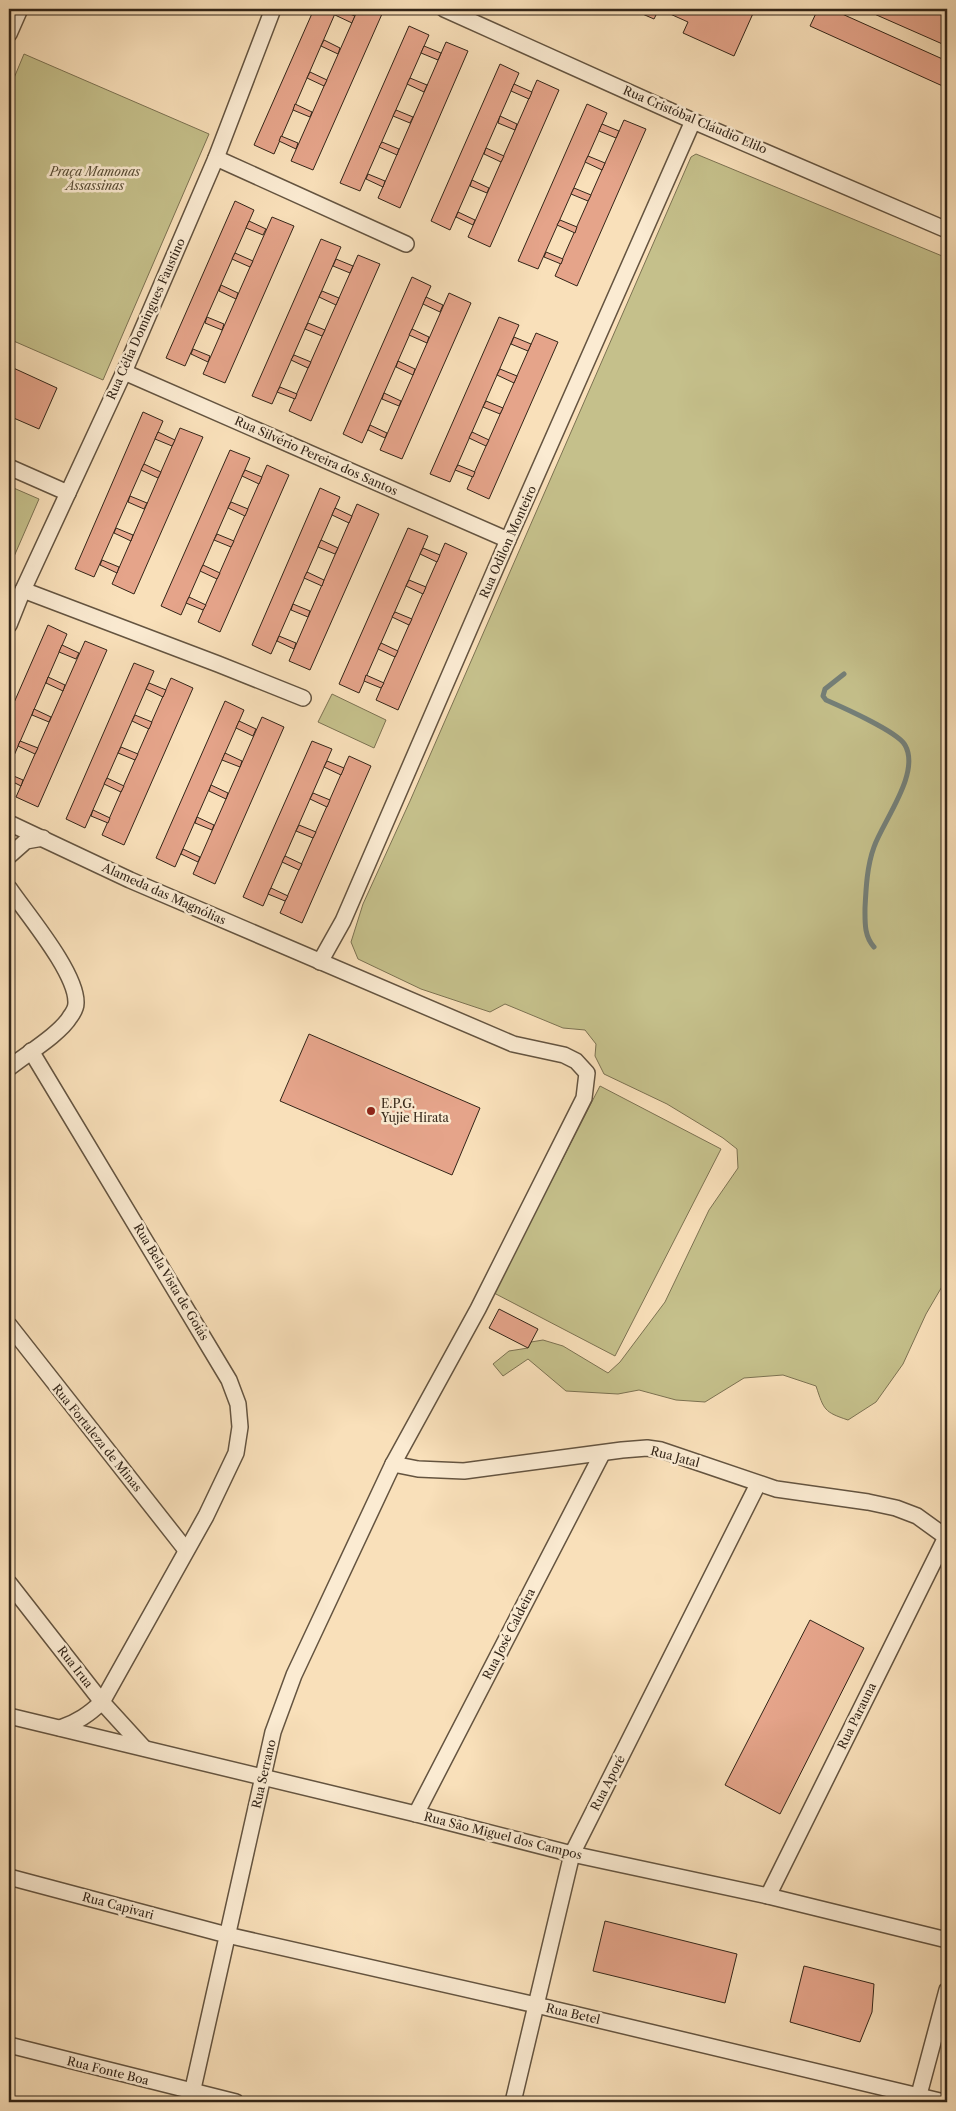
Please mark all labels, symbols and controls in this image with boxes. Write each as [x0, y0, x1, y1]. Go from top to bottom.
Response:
street label: Rua Cristóbal Cláudio Elilo [621, 82, 769, 157]
park label: Praça Mamonas Assassinas [49, 164, 141, 193]
street label: Rua Célia Domingues Faustino [103, 236, 188, 402]
street label: Rua Silvério Pereira dos Santos [232, 413, 400, 498]
street label: Rua Odilon Monteiro [476, 483, 539, 600]
street label: Alameda das Magnólias [99, 859, 228, 928]
place label: E.P.G. Yujie Hirata [380, 1096, 449, 1125]
marker: E.P.G. Yujie Hirata [365, 1105, 377, 1117]
street label: Rua Bela Vista de Goiás [131, 1221, 212, 1343]
street label: Rua Fortaleza de Minas [49, 1381, 145, 1494]
street label: Rua Jatal [649, 1443, 702, 1470]
street label: Rua José Caldeira [479, 1585, 538, 1682]
street label: Rua Irua [54, 1643, 97, 1691]
street label: Rua Parauna [834, 1679, 879, 1752]
street label: Rua Serrano [248, 1738, 279, 1810]
street label: Rua Aporé [587, 1752, 628, 1813]
street label: Rua São Miguel dos Campos [423, 1809, 584, 1862]
street label: Rua Capivari [81, 1889, 156, 1922]
street label: Rua Betel [545, 2000, 602, 2027]
street label: Rua Fonte Boa [66, 2053, 151, 2088]

